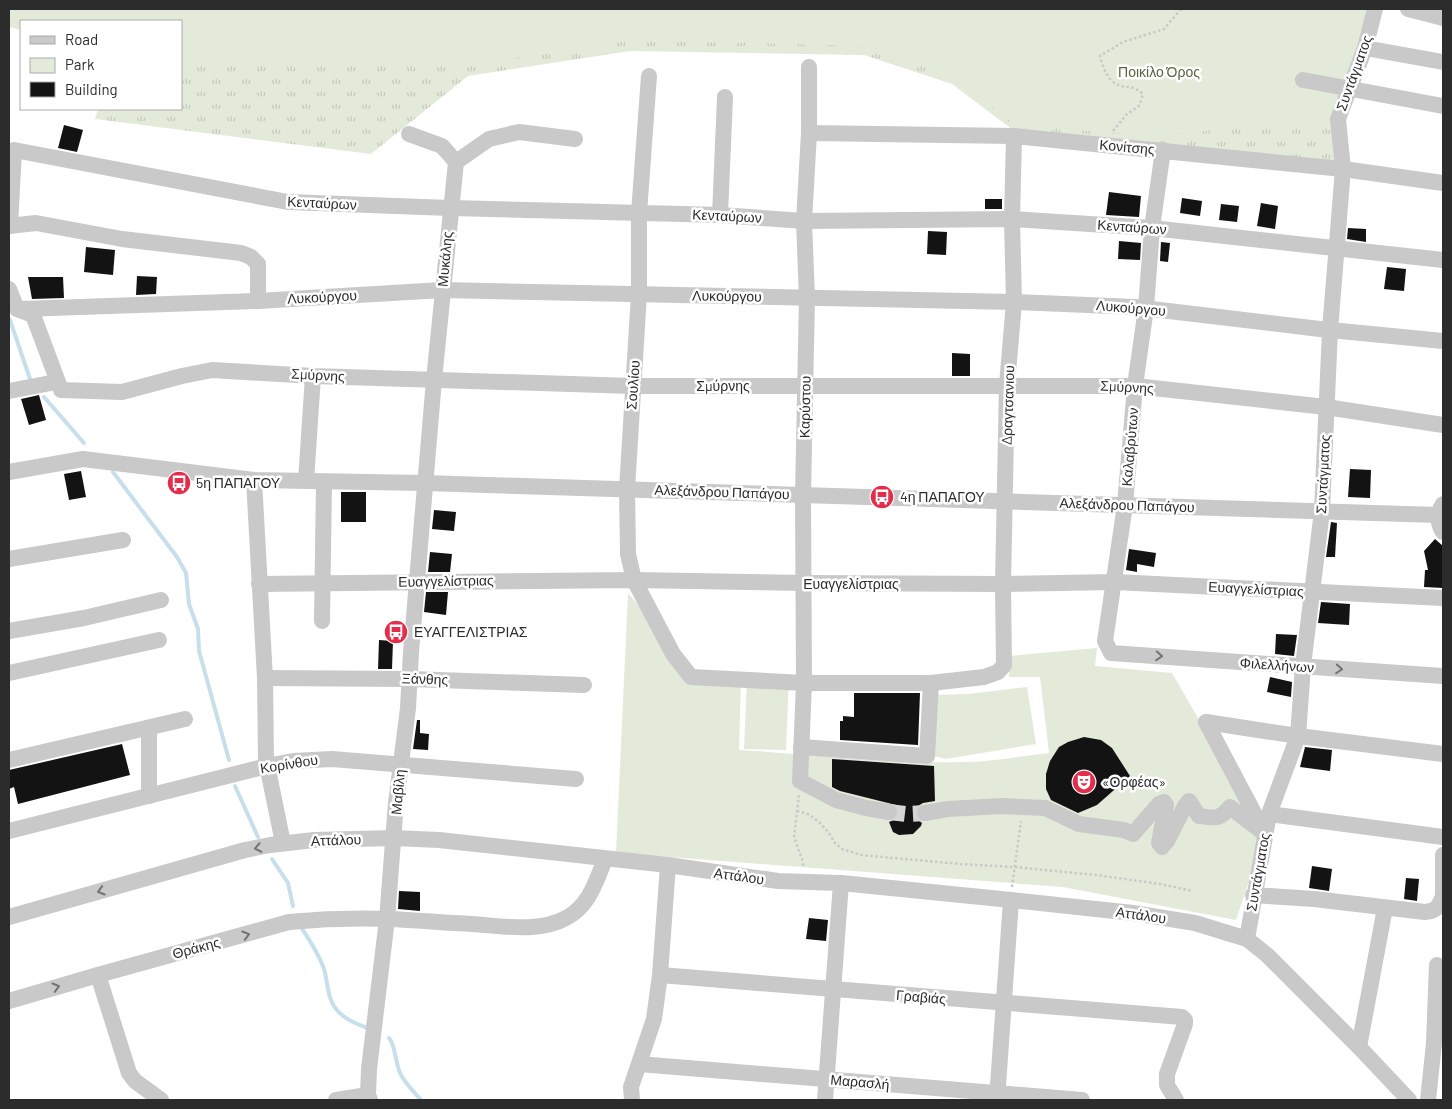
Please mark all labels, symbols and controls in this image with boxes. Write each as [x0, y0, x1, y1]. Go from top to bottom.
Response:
legend [20, 20, 182, 110]
text: Road [65, 30, 98, 48]
street label: Συντάγματος [1332, 32, 1375, 113]
text: Park [65, 55, 95, 73]
park label: Ποικίλο Όρος [1118, 63, 1200, 80]
text: Building [65, 80, 118, 98]
street label: Κονίτσης [1099, 136, 1156, 157]
street label: Κενταύρων [287, 192, 357, 213]
street label: Κενταύρων [692, 205, 762, 226]
street label: Κενταύρων [1097, 216, 1167, 237]
street label: Μυκάλης [434, 230, 455, 287]
street label: Λυκούργου [287, 286, 357, 307]
street label: Λυκούργου [692, 286, 762, 305]
street label: Λυκούργου [1096, 296, 1166, 319]
street label: Σουλίου [622, 360, 643, 410]
street label: Σμύρνης [291, 365, 345, 384]
street label: Δραγτσανιου [998, 365, 1017, 445]
street label: Καρύστου [795, 376, 814, 438]
street label: Σμύρνης [696, 377, 750, 394]
street label: Σμύρνης [1100, 377, 1154, 396]
street label: Καλαβρύτων [1118, 407, 1141, 487]
street label: Συντάγματος [1312, 434, 1333, 514]
bus stop icon: 5η ΠΑΠΑΓΟΥ [166, 470, 192, 496]
place label: 5η ΠΑΠΑΓΟΥ [196, 474, 281, 491]
street label: Αλεξάνδρου Παπάγου [654, 481, 790, 502]
bus stop icon: 4η ΠΑΠΑΓΟΥ [869, 484, 895, 510]
place label: 4η ΠΑΠΑΓΟΥ [900, 488, 985, 505]
street label: Αλεξάνδρου Παπάγου [1059, 494, 1195, 515]
street label: Ευαγγελίστριας [398, 571, 494, 590]
street label: Ευαγγελίστριας [803, 575, 899, 592]
street label: Ευαγγελίστριας [1208, 578, 1304, 600]
bus stop icon: ΕΥΑΓΓΕΛΙΣΤΡΙΑΣ [383, 619, 409, 645]
place label: ΕΥΑΓΓΕΛΙΣΤΡΙΑΣ [414, 623, 528, 640]
one-way arrow [1156, 651, 1164, 662]
street label: Φιλελλήνων [1239, 653, 1315, 676]
one-way arrow [1335, 663, 1343, 674]
street label: Ξάνθης [401, 669, 449, 688]
street label: Κορίνθου [259, 751, 319, 776]
street label: Μαβίλη [387, 768, 408, 815]
theatre icon: «Ορφέας» [1071, 769, 1097, 795]
place label: «Ορφέας» [1102, 773, 1166, 790]
street label: Αττάλου [310, 830, 362, 849]
street label: Συντάγματος [1242, 831, 1273, 912]
one-way arrow [254, 842, 262, 852]
street label: Αττάλου [713, 864, 765, 887]
one-way arrow [97, 885, 106, 896]
street label: Αττάλου [1115, 903, 1167, 926]
one-way arrow [241, 930, 249, 940]
street label: Θράκης [170, 933, 222, 962]
one-way arrow [51, 983, 59, 993]
street label: Γραβιάς [896, 986, 947, 1007]
street label: Μαρασλή [830, 1070, 890, 1093]

